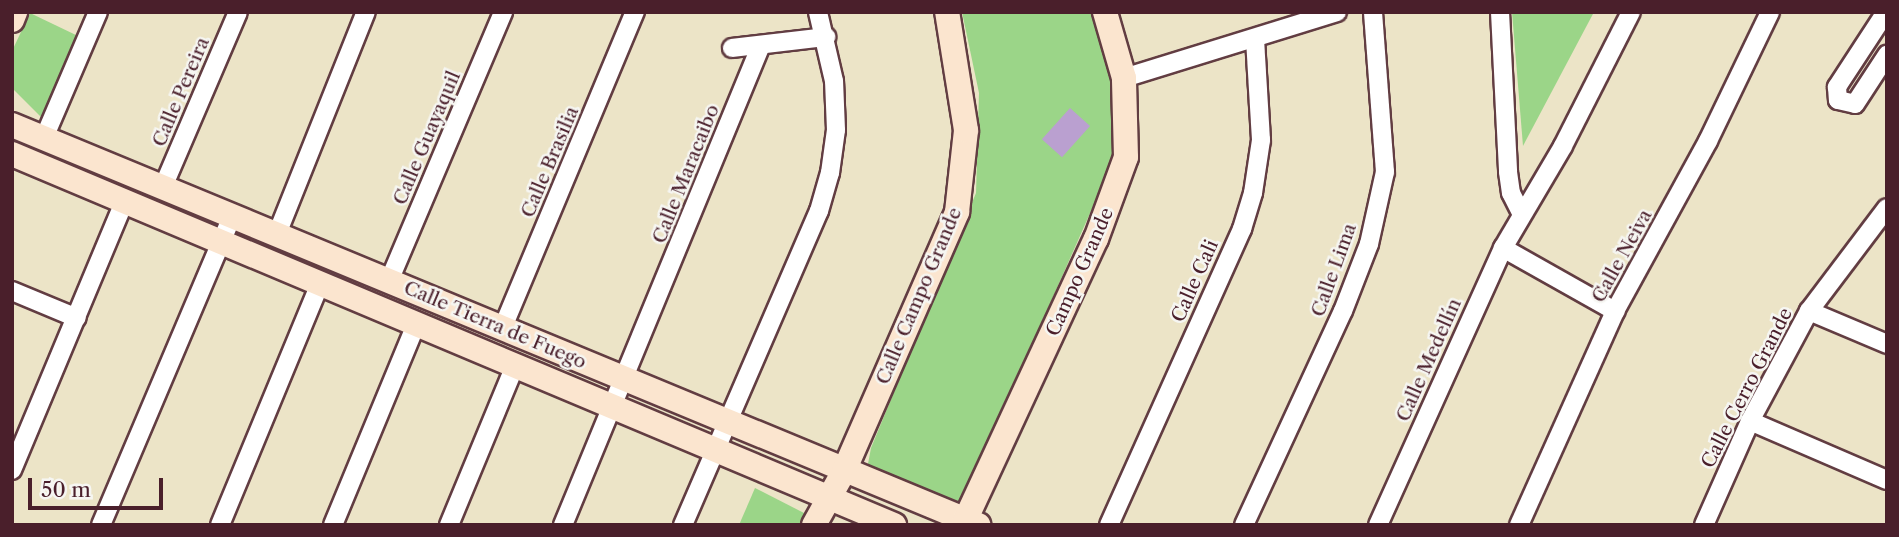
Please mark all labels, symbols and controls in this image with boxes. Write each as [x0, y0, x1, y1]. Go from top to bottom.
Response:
street label: Calle Pereira [148, 34, 214, 150]
street label: Calle Guayaquil [389, 68, 465, 208]
street label: Calle Maracaibo [648, 101, 724, 247]
street label: Calle Brasilia [516, 103, 584, 221]
street label: Calle Campo Grande [871, 204, 967, 388]
street label: Campo Grande [1041, 204, 1119, 340]
street label: Calle Neiva [1587, 205, 1657, 307]
street label: Calle Lima [1307, 220, 1361, 320]
street label: Calle Cali [1167, 236, 1223, 326]
street label: Calle Tierra de Fuego [400, 276, 590, 374]
street label: Calle Medellín [1392, 295, 1466, 425]
street label: Calle Cerro Grande [1697, 304, 1797, 472]
scale bar [32, 463, 166, 507]
text: 50 m [41, 477, 91, 502]

